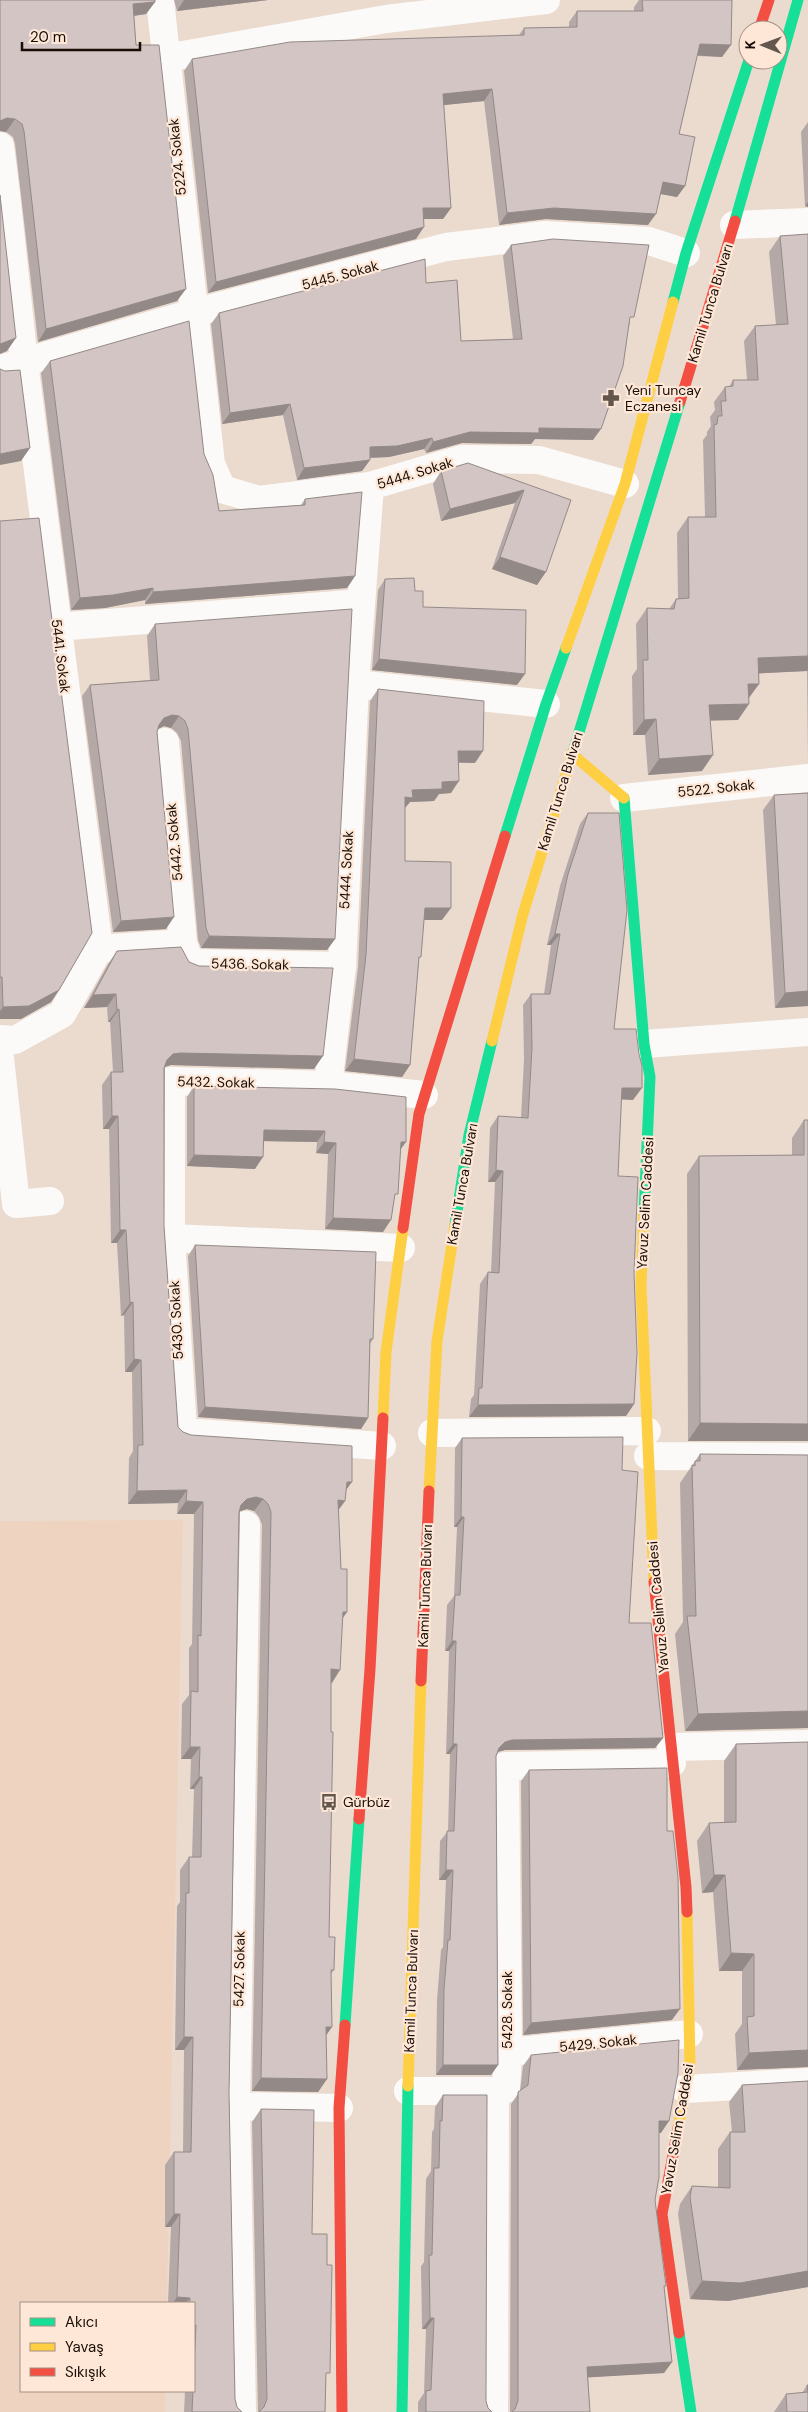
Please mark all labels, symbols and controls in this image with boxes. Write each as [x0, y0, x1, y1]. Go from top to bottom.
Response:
scale bar [22, 20, 140, 52]
north arrow [738, 20, 788, 70]
text: 20 m [30, 27, 66, 47]
text: K [741, 40, 759, 50]
street label: 5224. Sokak [164, 118, 190, 196]
street label: Kamil Tunca Bulvarı [683, 241, 737, 365]
street label: 5445. Sokak [300, 256, 380, 294]
place label: Yeni Tuncay Eczanesi [625, 381, 702, 415]
pharmacy icon: Yeni Tuncay Eczanesi [601, 388, 621, 408]
street label: 5444. Sokak [375, 453, 455, 493]
street label: 5441. Sokak [48, 618, 74, 694]
street label: Kamil Tunca Bulvarı [533, 729, 587, 853]
street label: 5522. Sokak [676, 775, 756, 801]
street label: 5442. Sokak [162, 802, 186, 882]
street label: 5444. Sokak [335, 830, 357, 910]
street label: 5436. Sokak [211, 954, 289, 974]
street label: 5432. Sokak [177, 1072, 255, 1092]
street label: Kamil Tunca Bulvarı [442, 1122, 482, 1246]
street label: Yavuz Selim Caddesi [633, 1136, 657, 1270]
street label: 5430. Sokak [165, 1280, 187, 1360]
street label: Kamil Tunca Bulvarı [414, 1524, 436, 1648]
street label: Yavuz Selim Caddesi [643, 1540, 673, 1674]
bus stop icon: Gürbüz [319, 1792, 339, 1812]
place label: Gürbüz [343, 1793, 390, 1811]
street label: Kamil Tunca Bulvarı [400, 1929, 422, 2053]
street label: 5427. Sokak [229, 1931, 249, 2007]
street label: 5428. Sokak [498, 1971, 516, 2049]
street label: 5429. Sokak [558, 2030, 638, 2056]
street label: Yavuz Selim Caddesi [657, 2062, 697, 2196]
legend [20, 2302, 195, 2392]
text: Akıcı [65, 2312, 98, 2332]
text: Yavaş [65, 2337, 104, 2357]
text: Sıkışık [65, 2362, 107, 2382]

